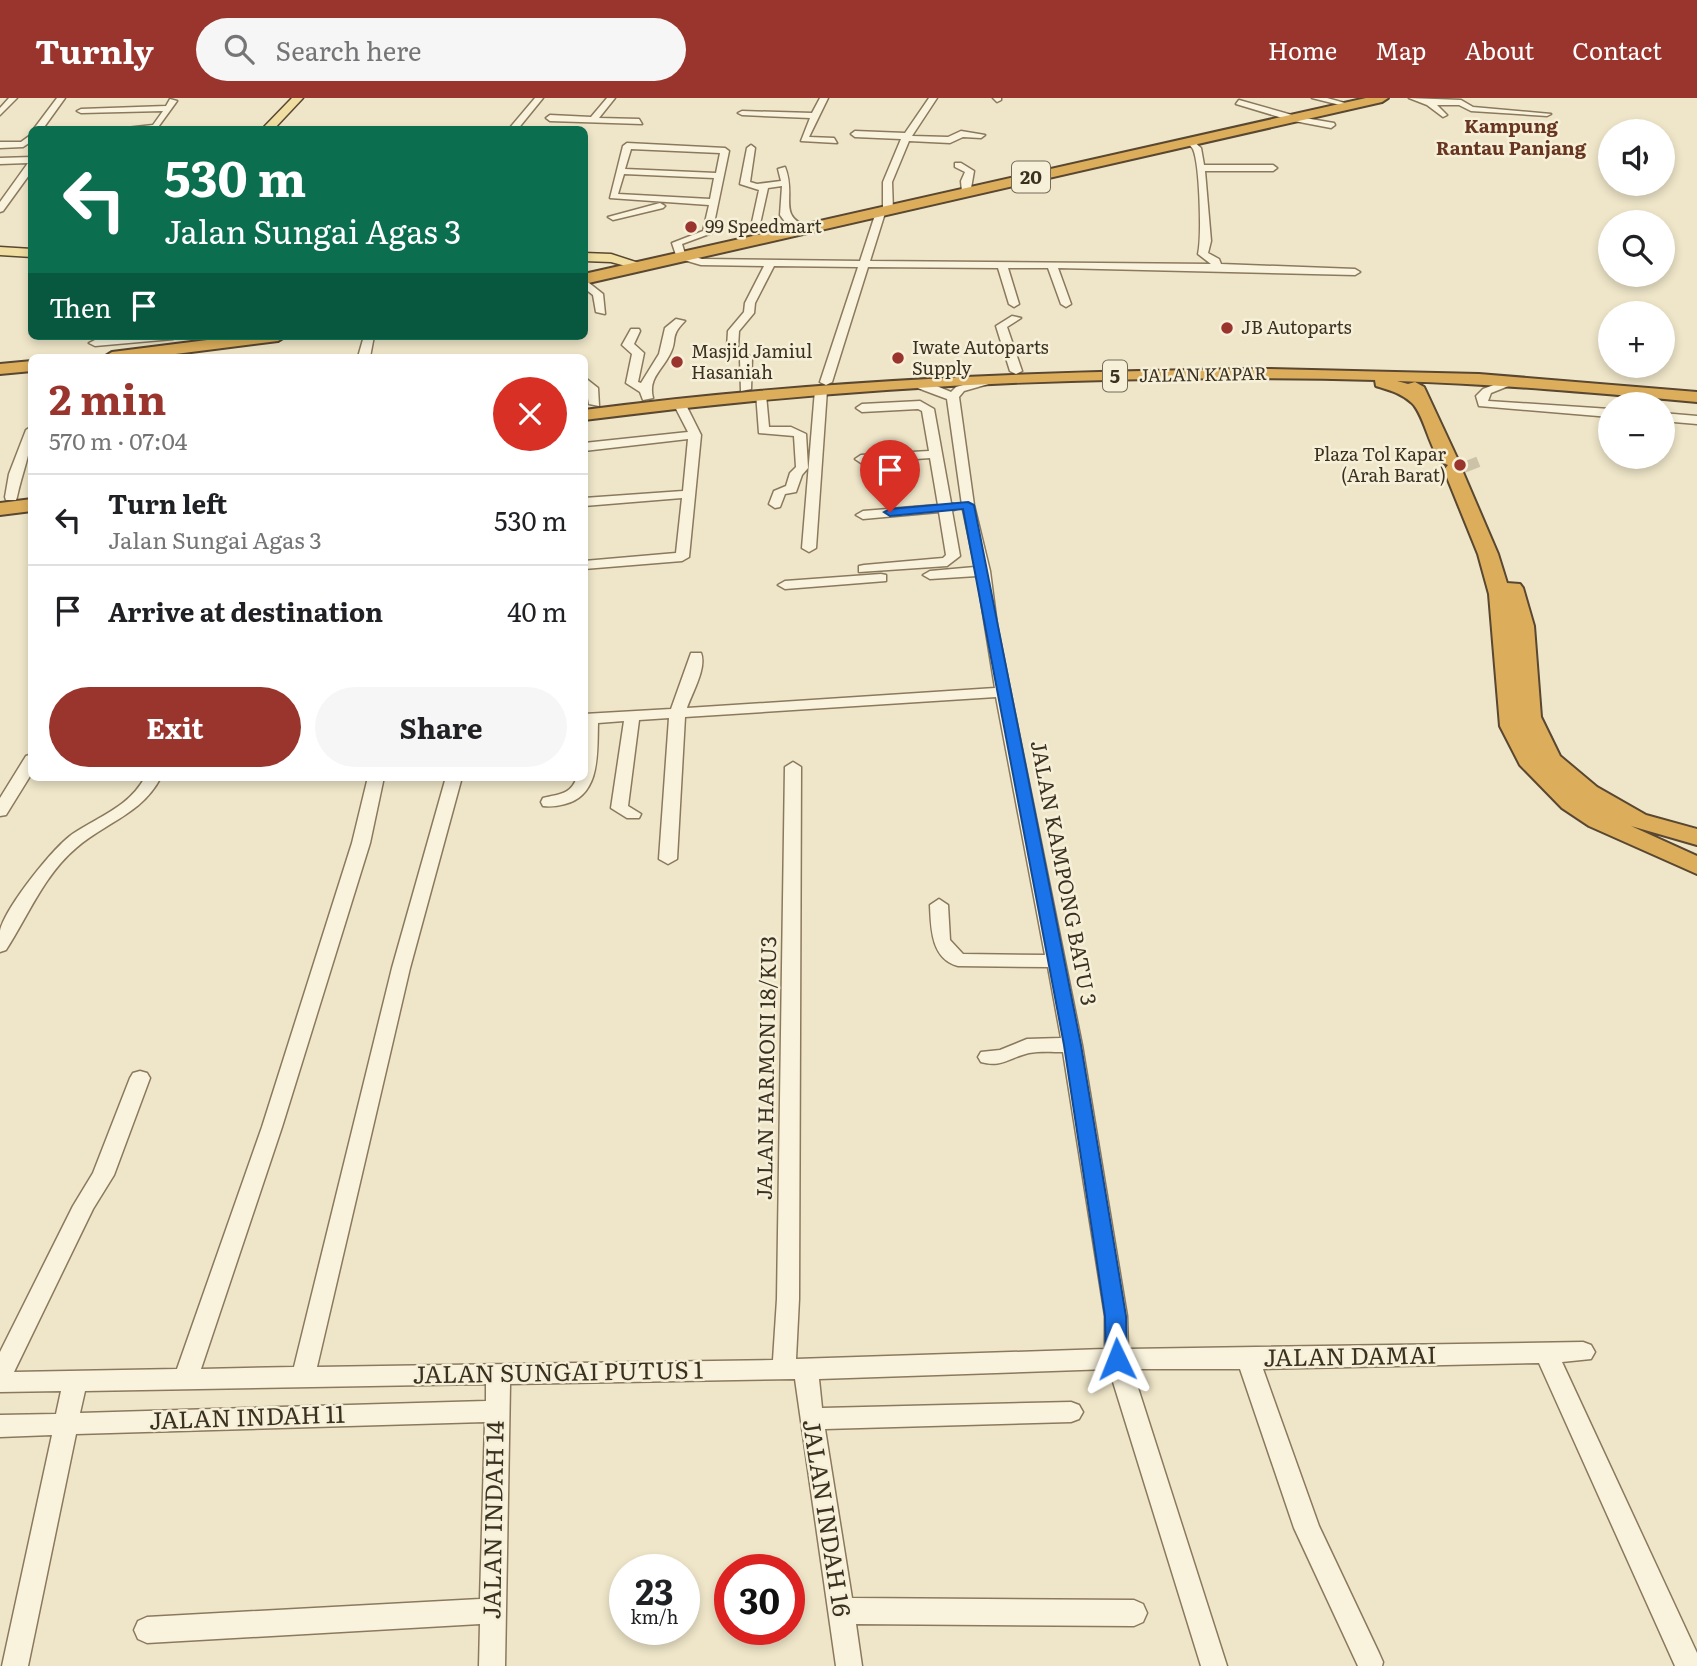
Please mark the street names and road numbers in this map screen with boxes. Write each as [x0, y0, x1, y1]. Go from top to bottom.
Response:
road number: 20 [1012, 162, 1050, 192]
street label: JALAN KAPAR [1139, 359, 1267, 388]
road number: 5 [1103, 360, 1127, 392]
street label: JALAN KAMPONG BATU 3 [1025, 737, 1106, 1008]
street label: JALAN HARMONI 18/KU3 [747, 936, 782, 1200]
street label: JALAN DAMAI [1263, 1335, 1437, 1374]
street label: JALAN SUNGAI PUTUS 1 [412, 1350, 704, 1391]
street label: JALAN INDAH 11 [148, 1395, 346, 1436]
street label: JALAN INDAH 16 [796, 1416, 861, 1619]
street label: JALAN INDAH 14 [472, 1420, 511, 1620]

